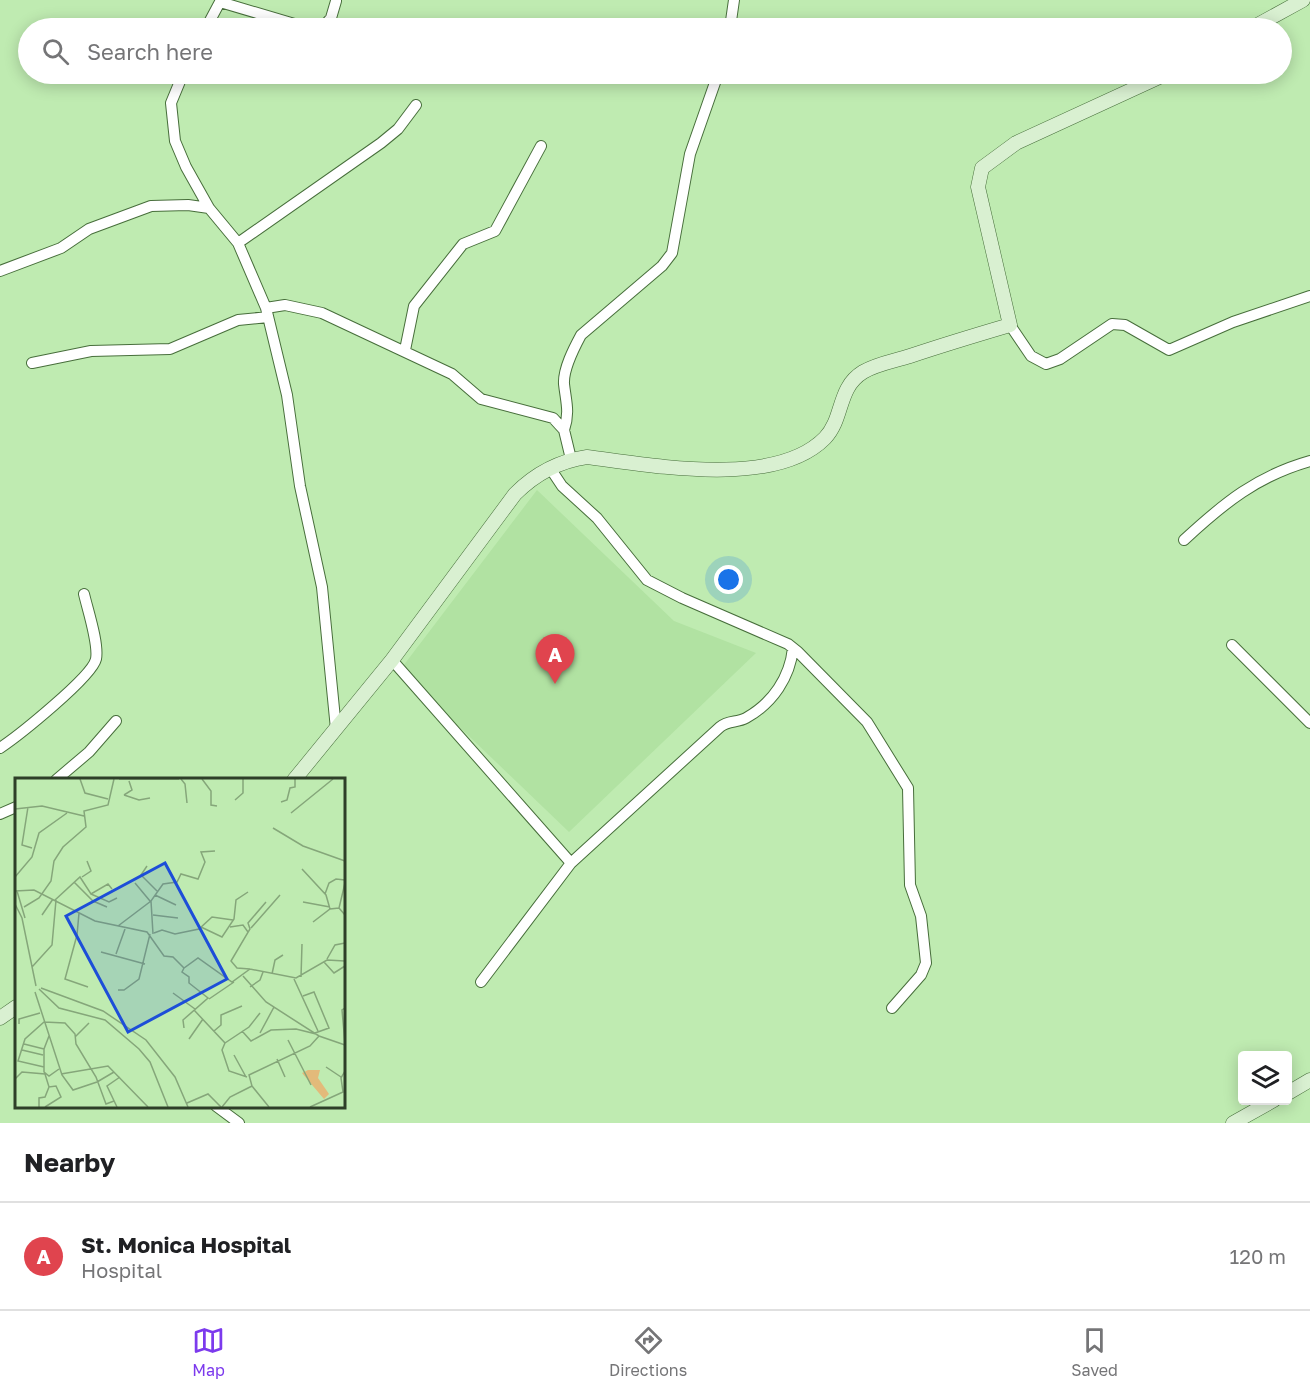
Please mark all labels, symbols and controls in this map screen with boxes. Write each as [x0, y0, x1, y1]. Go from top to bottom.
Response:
search box [18, 18, 1292, 84]
icon: search [39, 35, 72, 68]
text: Search here [87, 38, 213, 65]
your location [714, 565, 743, 594]
pin: A [536, 634, 574, 684]
inset map [15, 778, 345, 1108]
map controls [1238, 1051, 1292, 1105]
button: layers [1238, 1051, 1292, 1105]
text: Nearby [24, 1147, 115, 1178]
text: St. Monica Hospital [81, 1231, 291, 1258]
text: A [36, 1244, 51, 1268]
text: 120 m [1230, 1244, 1286, 1268]
text: Hospital [81, 1258, 162, 1282]
tab: Map [192, 1324, 225, 1380]
tab: Directions [609, 1324, 687, 1380]
tab: Saved [1071, 1324, 1118, 1380]

